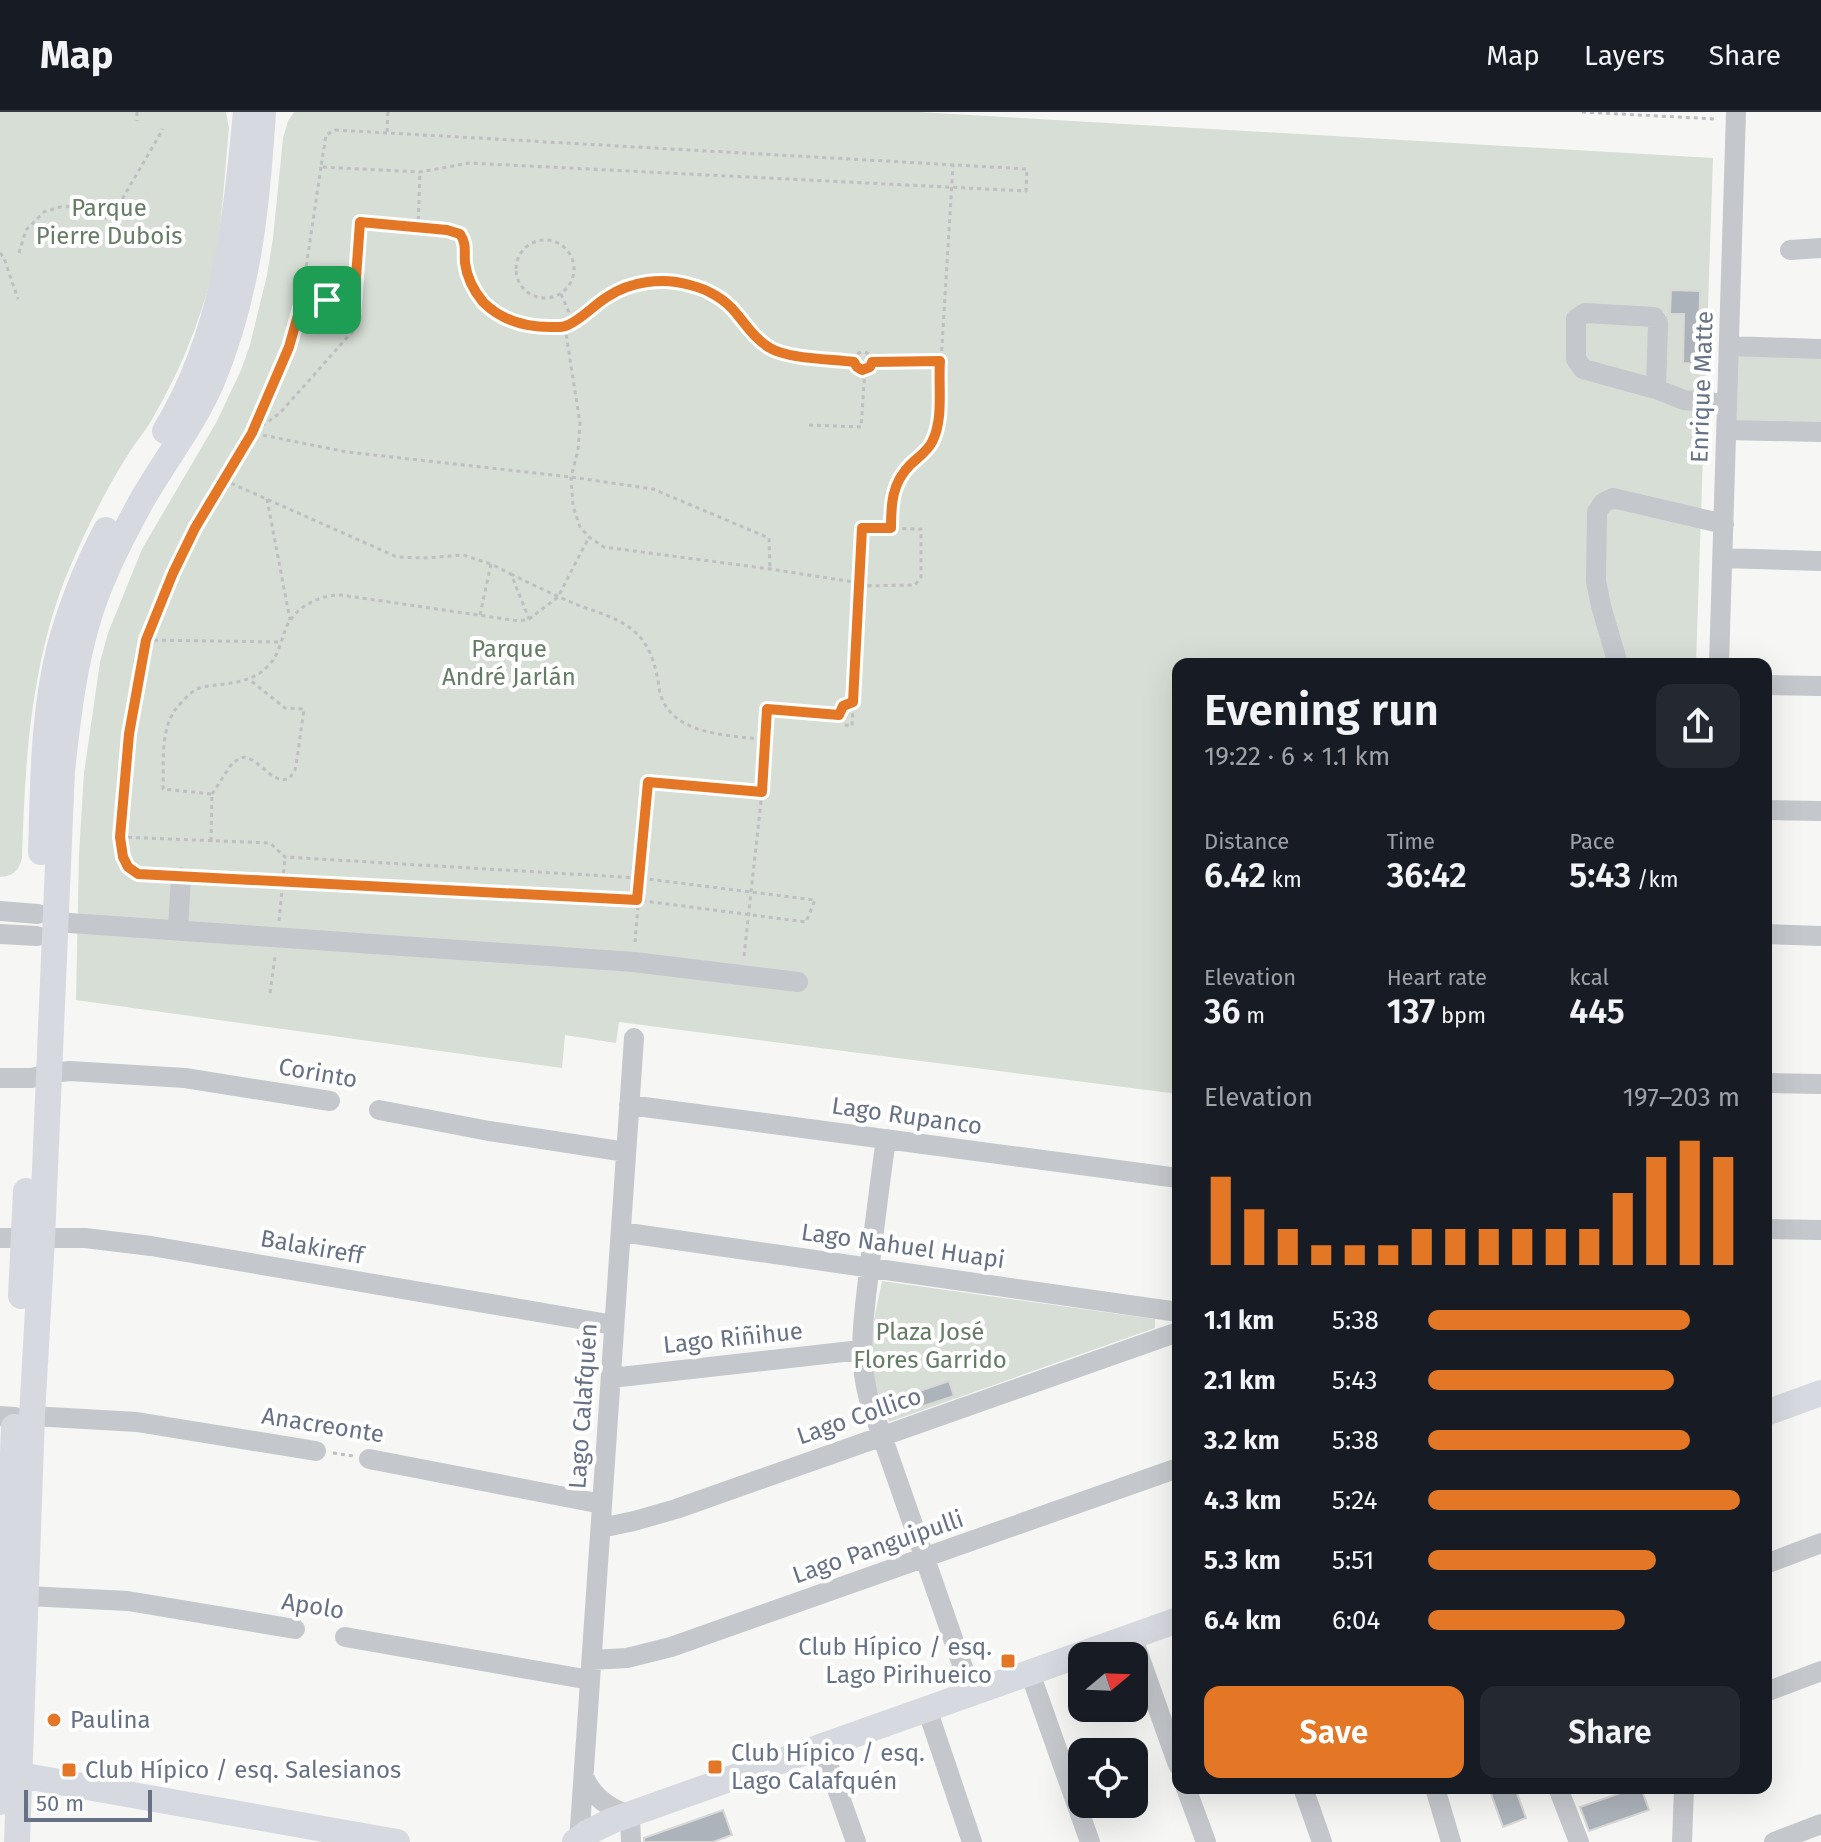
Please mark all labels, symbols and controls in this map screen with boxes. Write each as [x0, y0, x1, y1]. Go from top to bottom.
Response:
text: Map [40, 32, 113, 78]
text: Map [1486, 39, 1540, 72]
text: Layers [1584, 39, 1665, 72]
text: Share [1709, 39, 1781, 72]
park label: Parque Pierre Dubois [36, 194, 182, 250]
pin [293, 266, 361, 334]
icon: arrive [305, 278, 349, 322]
street label: Enrique Matte [1685, 310, 1719, 464]
park label: Parque André Jarlán [442, 635, 576, 691]
text: Evening run [1204, 684, 1439, 737]
button: share [1656, 684, 1740, 768]
text: 19:22 · 6 × 1.1 km [1204, 741, 1390, 772]
text: Distance [1204, 828, 1289, 855]
text: Time [1387, 828, 1435, 855]
text: Pace [1569, 828, 1615, 855]
text: 6.42 [1204, 855, 1266, 896]
text: 36:42 [1387, 855, 1467, 896]
text: 5:43 [1569, 855, 1631, 896]
text: km [1266, 866, 1302, 893]
text: /km [1631, 866, 1679, 893]
text: Elevation [1204, 964, 1296, 991]
text: Heart rate [1387, 964, 1487, 991]
text: kcal [1569, 964, 1609, 991]
text: 36 [1204, 991, 1240, 1032]
text: 137 [1387, 991, 1435, 1032]
text: 445 [1569, 991, 1625, 1032]
text: m [1240, 1002, 1265, 1029]
text: bpm [1435, 1002, 1486, 1029]
street label: Corinto [276, 1052, 360, 1094]
text: Elevation [1204, 1082, 1313, 1113]
text: 197–203 m [1623, 1082, 1740, 1113]
street label: Lago Rupanco [830, 1092, 984, 1140]
street label: Lago Nahuel Huapi [799, 1218, 1007, 1274]
street label: Balakireff [258, 1224, 368, 1270]
text: 1.1 km [1204, 1305, 1274, 1336]
text: 5:38 [1332, 1305, 1379, 1336]
street label: Lago Riñihue [662, 1317, 804, 1359]
park label: Plaza José Flores Garrido [853, 1318, 1007, 1374]
street label: Lago Calafquén [563, 1322, 603, 1490]
text: 2.1 km [1204, 1365, 1276, 1396]
text: 5:43 [1332, 1365, 1378, 1396]
street label: Lago Collico [793, 1382, 925, 1450]
street label: Anacreonte [260, 1402, 386, 1448]
text: 3.2 km [1204, 1425, 1280, 1456]
text: 5:38 [1332, 1425, 1379, 1456]
text: 4.3 km [1204, 1485, 1281, 1516]
text: 5:24 [1332, 1485, 1377, 1516]
street label: Lago Panguipulli [789, 1505, 967, 1589]
text: 5.3 km [1204, 1545, 1281, 1576]
text: 5:51 [1332, 1545, 1374, 1576]
street label: Apolo [280, 1587, 346, 1625]
text: 6.4 km [1204, 1605, 1282, 1636]
text: 6:04 [1332, 1605, 1380, 1636]
place label: Club Hípico / esq. Lago Pirihueico [798, 1633, 992, 1689]
north arrow [1068, 1642, 1148, 1722]
map controls [1068, 1642, 1148, 1818]
marker: Club Hípico / esq. Lago Pirihueico [999, 1652, 1017, 1670]
button: Save [1204, 1686, 1464, 1778]
button: Share [1480, 1686, 1740, 1778]
place label: Paulina [70, 1706, 151, 1734]
marker: Paulina [45, 1711, 63, 1729]
button: locate [1068, 1738, 1148, 1818]
place label: Club Hípico / esq. Lago Calafquén [731, 1739, 925, 1795]
place label: Club Hípico / esq. Salesianos [85, 1756, 401, 1784]
marker: Club Hípico / esq. Lago Calafquén [706, 1758, 724, 1776]
marker: Club Hípico / esq. Salesianos [60, 1761, 78, 1779]
scale bar [24, 1786, 152, 1822]
text: 50 m [36, 1790, 84, 1817]

